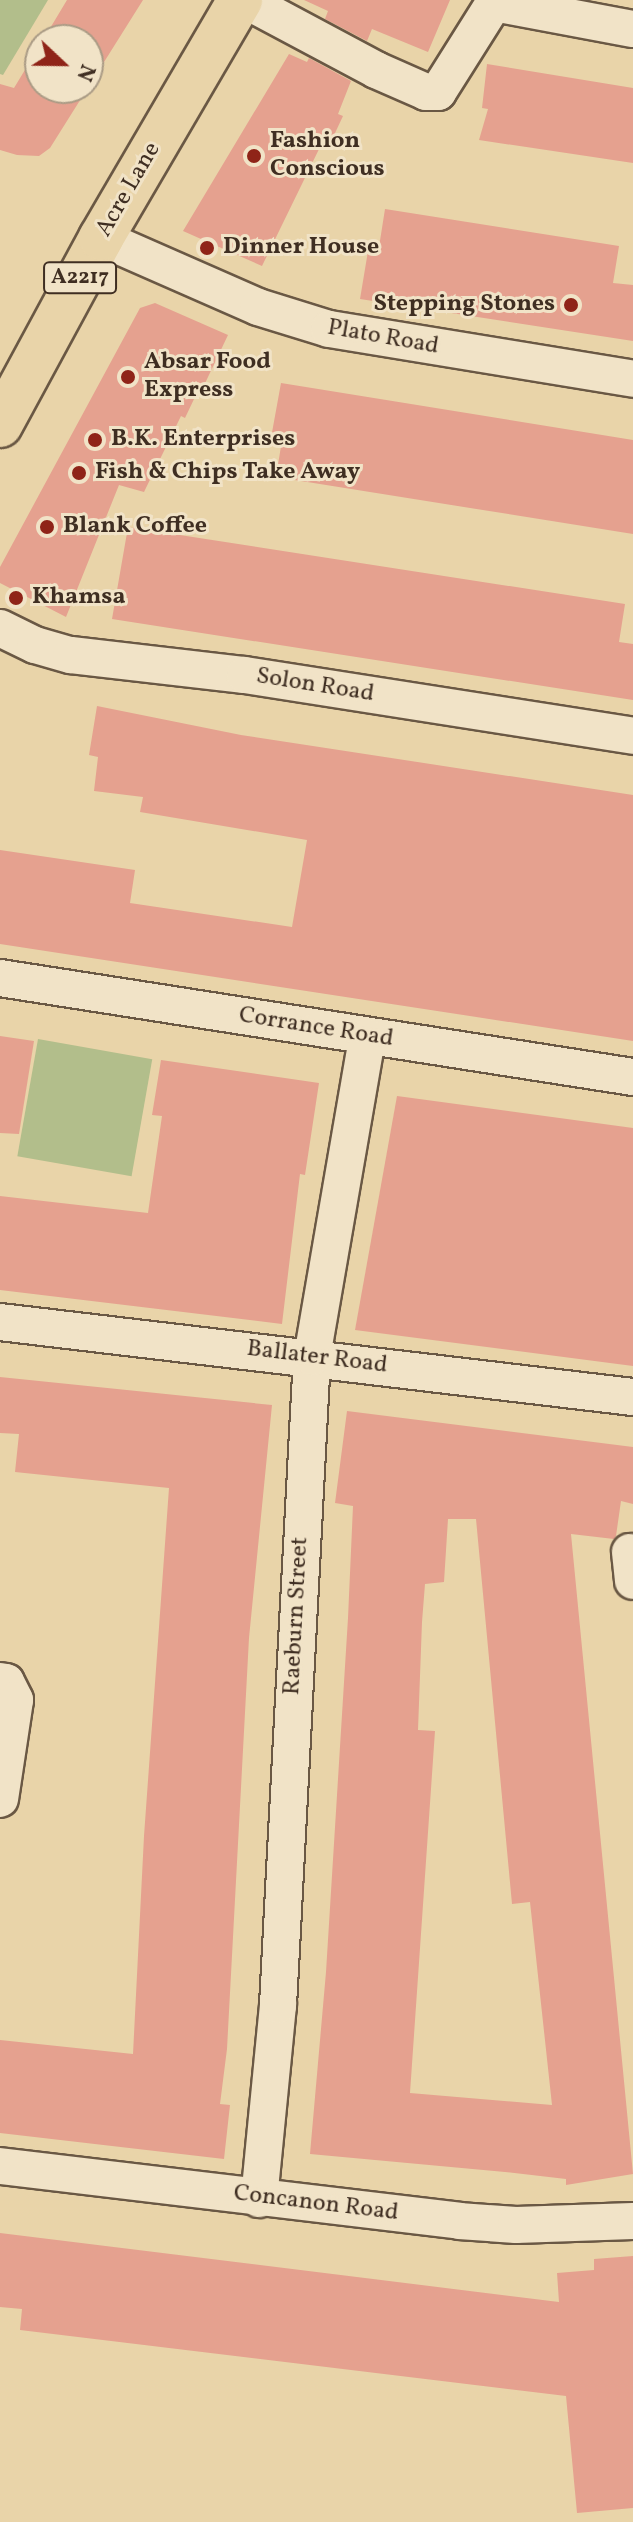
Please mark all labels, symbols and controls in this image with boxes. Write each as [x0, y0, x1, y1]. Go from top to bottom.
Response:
north arrow [24, 24, 104, 104]
text: N [67, 59, 102, 86]
place label: Fashion Conscious [270, 128, 385, 184]
street label: Acre Lane [90, 138, 168, 242]
marker: Fashion Conscious [245, 147, 263, 165]
place label: Dinner House [223, 234, 379, 262]
marker: Dinner House [198, 239, 216, 257]
road number: A2217 [42, 260, 118, 296]
place label: Stepping Stones [374, 291, 555, 319]
marker: Stepping Stones [562, 296, 580, 314]
street label: Plato Road [325, 314, 441, 362]
place label: Absar Food Express [144, 349, 271, 405]
marker: Absar Food Express [119, 368, 137, 386]
place label: B.K. Enterprises [111, 426, 295, 454]
marker: B.K. Enterprises [86, 431, 104, 449]
place label: Fish & Chips Take Away [95, 459, 361, 487]
marker: Fish & Chips Take Away [70, 464, 88, 482]
place label: Blank Coffee [63, 513, 207, 541]
marker: Blank Coffee [38, 518, 56, 536]
place label: Khamsa [32, 584, 126, 612]
marker: Khamsa [7, 589, 25, 607]
street label: Solon Road [254, 662, 376, 710]
street label: Corrance Road [237, 1002, 395, 1054]
street label: Ballater Road [245, 1335, 389, 1381]
street label: Raeburn Street [278, 1536, 316, 1696]
street label: Concanon Road [232, 2180, 400, 2228]

